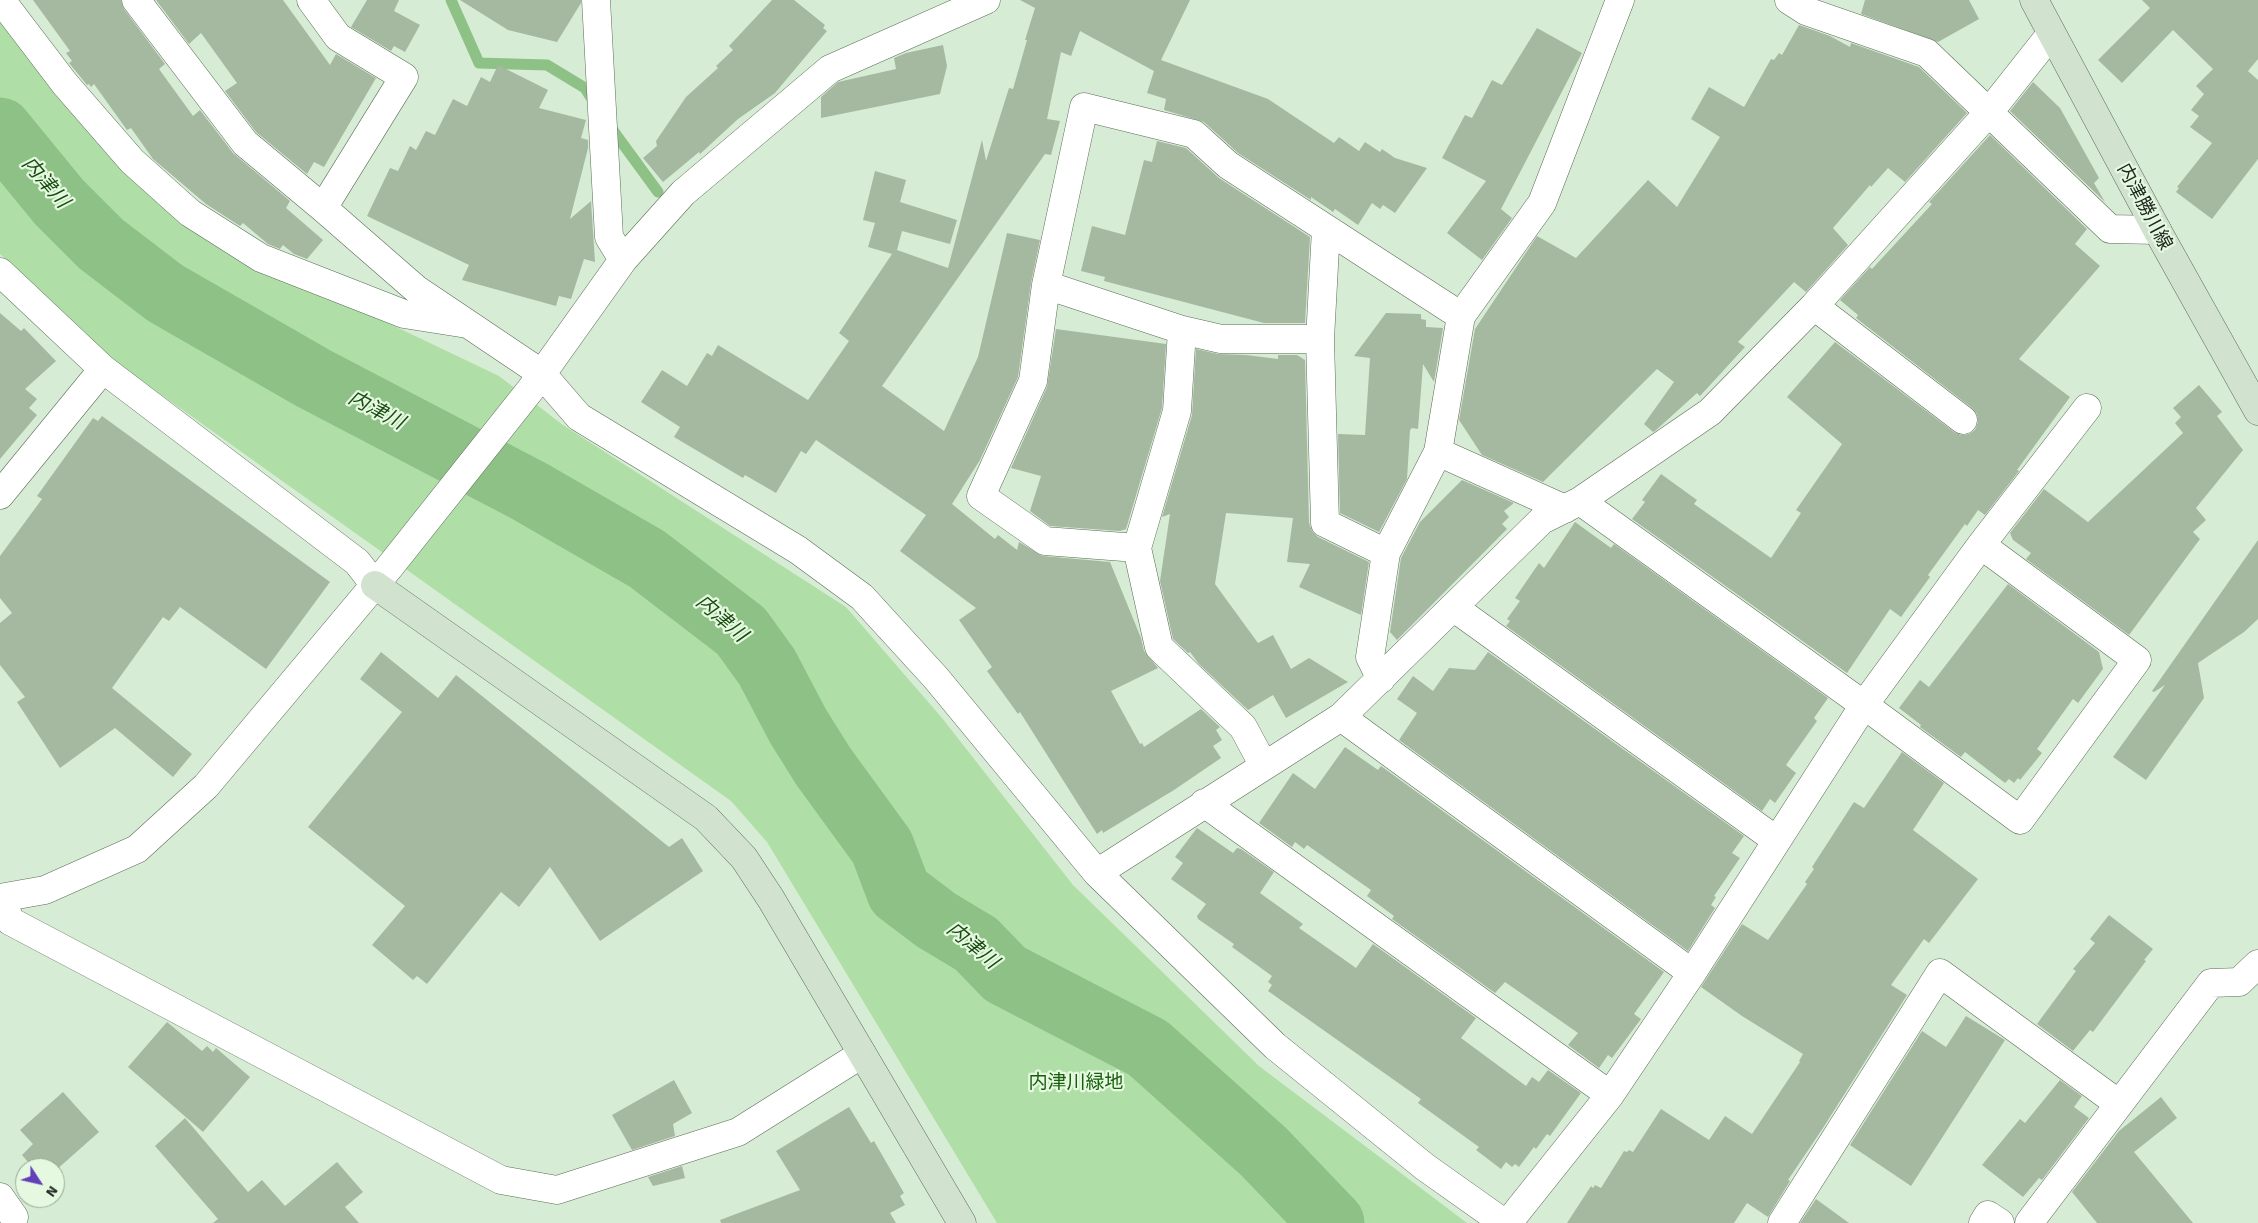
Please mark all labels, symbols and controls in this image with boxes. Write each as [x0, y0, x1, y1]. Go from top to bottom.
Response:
water label: 内津川 [16, 152, 74, 214]
street label: 内津勝川線 [2112, 160, 2176, 254]
water label: 内津川 [344, 386, 408, 436]
water label: 内津川 [690, 590, 752, 648]
water label: 内津川 [941, 918, 1003, 974]
park label: 内津川緑地 [1029, 1072, 1123, 1094]
north arrow [15, 1158, 65, 1208]
text: N [42, 1182, 62, 1200]

